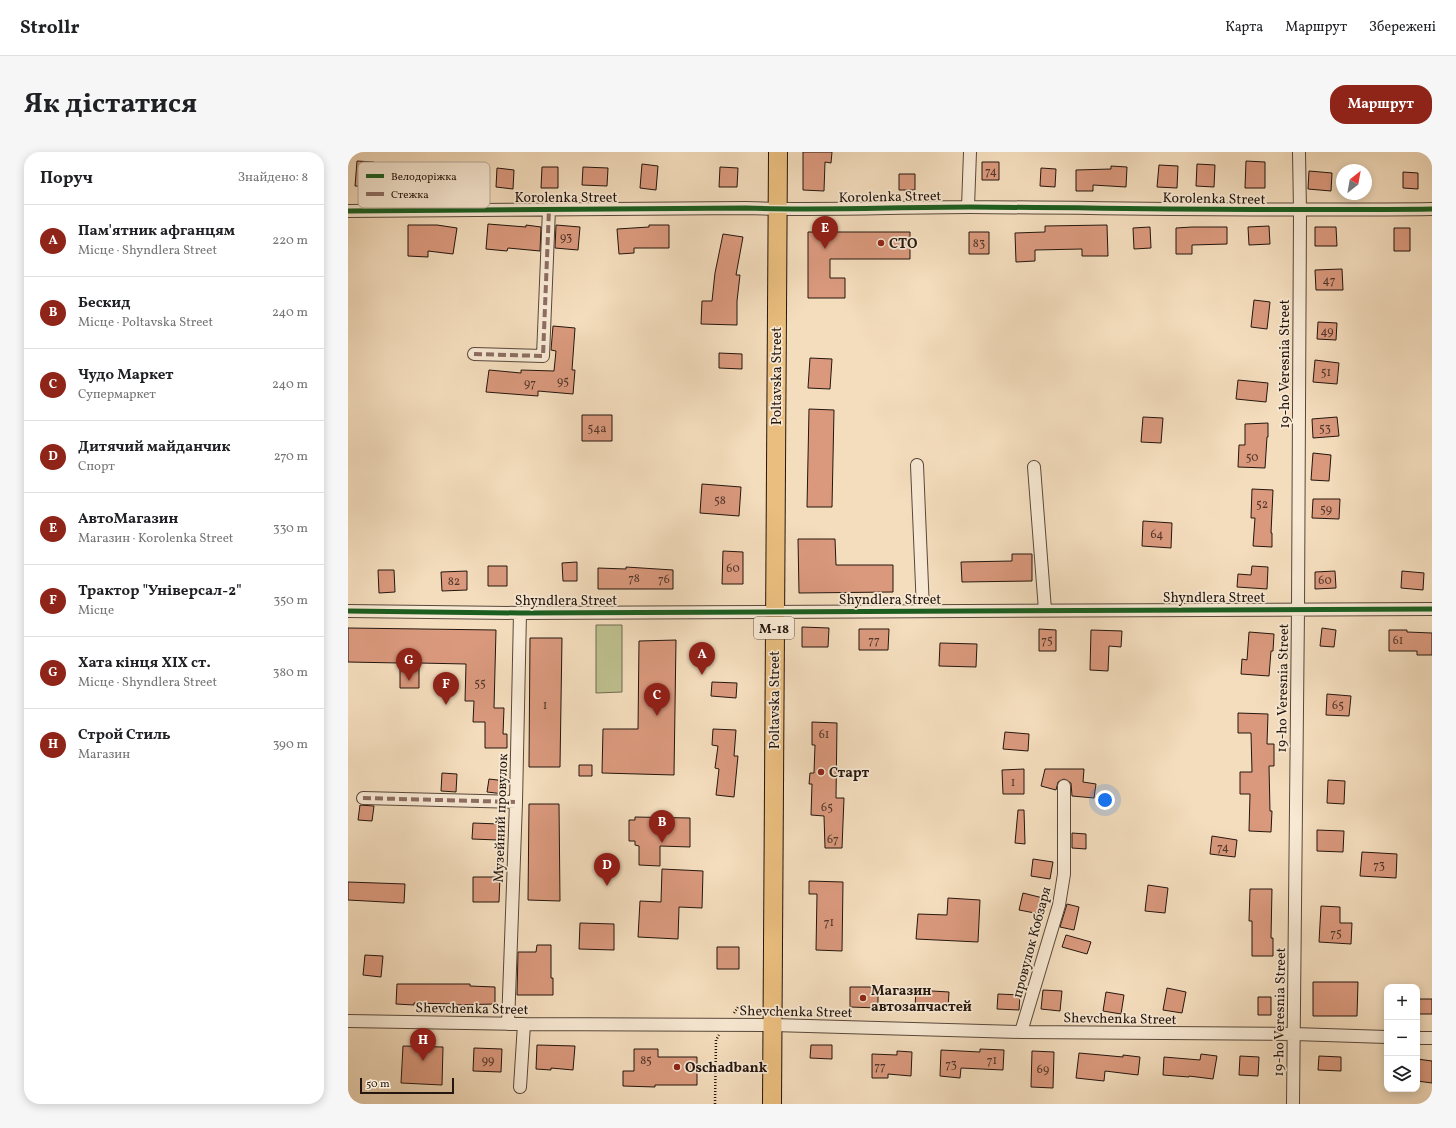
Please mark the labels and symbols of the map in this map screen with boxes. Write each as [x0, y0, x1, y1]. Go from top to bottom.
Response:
legend [358, 162, 490, 208]
house number: 74 [985, 164, 997, 180]
north arrow [1336, 164, 1372, 200]
text: Велодоріжка [391, 170, 457, 185]
street label: Korolenka Street [838, 187, 942, 208]
text: Стежка [391, 188, 429, 203]
street label: Korolenka Street [515, 189, 617, 208]
street label: Korolenka Street [1162, 189, 1266, 210]
pin: E [812, 216, 838, 249]
house number: 93 [560, 230, 572, 246]
place label: СТО [889, 235, 917, 254]
house number: 83 [973, 236, 985, 252]
marker: СТО [876, 238, 886, 248]
house number: 47 [1323, 273, 1336, 289]
street label: 19-ho Veresnia Street [1276, 299, 1295, 429]
house number: 49 [1320, 324, 1334, 340]
street label: Poltavska Street [768, 327, 787, 425]
house number: 51 [1321, 365, 1331, 381]
house number: 95 [557, 374, 569, 390]
house number: 97 [524, 376, 536, 392]
house number: 54а [588, 421, 606, 437]
house number: 53 [1319, 421, 1331, 437]
house number: 50 [1246, 450, 1258, 466]
house number: 58 [714, 493, 726, 509]
house number: 52 [1256, 497, 1268, 513]
house number: 59 [1320, 502, 1332, 518]
house number: 64 [1151, 527, 1163, 543]
house number: 60 [726, 561, 740, 577]
house number: 78 [628, 571, 640, 587]
house number: 76 [658, 572, 670, 588]
house number: 60 [1318, 573, 1332, 589]
house number: 82 [448, 574, 460, 590]
street label: Shyndlera Street [1163, 589, 1265, 608]
street label: Shyndlera Street [839, 591, 941, 610]
street label: Shyndlera Street [515, 592, 617, 611]
road number: М-18 [754, 617, 794, 639]
street label: 19-ho Veresnia Street [1273, 623, 1294, 753]
house number: 77 [868, 633, 880, 649]
house number: 75 [1041, 633, 1053, 649]
house number: 61 [1393, 633, 1403, 649]
pin: A [689, 642, 715, 675]
pin: G [396, 648, 422, 681]
street label: Poltavska Street [766, 651, 785, 749]
pin: F [433, 672, 459, 705]
house number: 55 [474, 676, 486, 692]
pin: C [644, 683, 670, 716]
house number: 1 [543, 698, 547, 714]
house number: 65 [1332, 698, 1344, 714]
house number: 61 [819, 727, 829, 743]
street label: Музейний провулок [490, 753, 513, 883]
place label: Старт [829, 764, 869, 783]
marker: Старт [816, 767, 826, 777]
house number: 1 [1011, 775, 1015, 791]
your location [1095, 790, 1115, 810]
house number: 65 [821, 800, 833, 816]
pin: B [649, 810, 675, 843]
house number: 67 [827, 832, 839, 848]
house number: 74 [1217, 840, 1229, 856]
pin: D [594, 853, 620, 886]
house number: 73 [1373, 858, 1385, 874]
street label: провулок Кобзаря [1008, 885, 1056, 1000]
house number: 71 [824, 915, 834, 931]
house number: 75 [1330, 926, 1342, 942]
street label: 19-ho Veresnia Street [1270, 947, 1291, 1077]
place label: Магазин автозапчастей [871, 982, 972, 1017]
marker: Магазин автозапчастей [858, 993, 868, 1003]
street label: Shevchenka Street [415, 999, 529, 1020]
street label: Shevchenka Street [739, 1002, 853, 1023]
street label: Shevchenka Street [1063, 1009, 1177, 1030]
pin: H [410, 1028, 436, 1061]
house number: 99 [482, 1053, 494, 1069]
house number: 85 [640, 1053, 652, 1069]
house number: 71 [987, 1053, 997, 1069]
house number: 73 [945, 1057, 957, 1073]
place label: Oschadbank [685, 1059, 768, 1078]
house number: 77 [874, 1059, 886, 1075]
marker: Oschadbank [672, 1062, 682, 1072]
house number: 69 [1037, 1062, 1049, 1078]
scale bar [360, 1076, 454, 1095]

